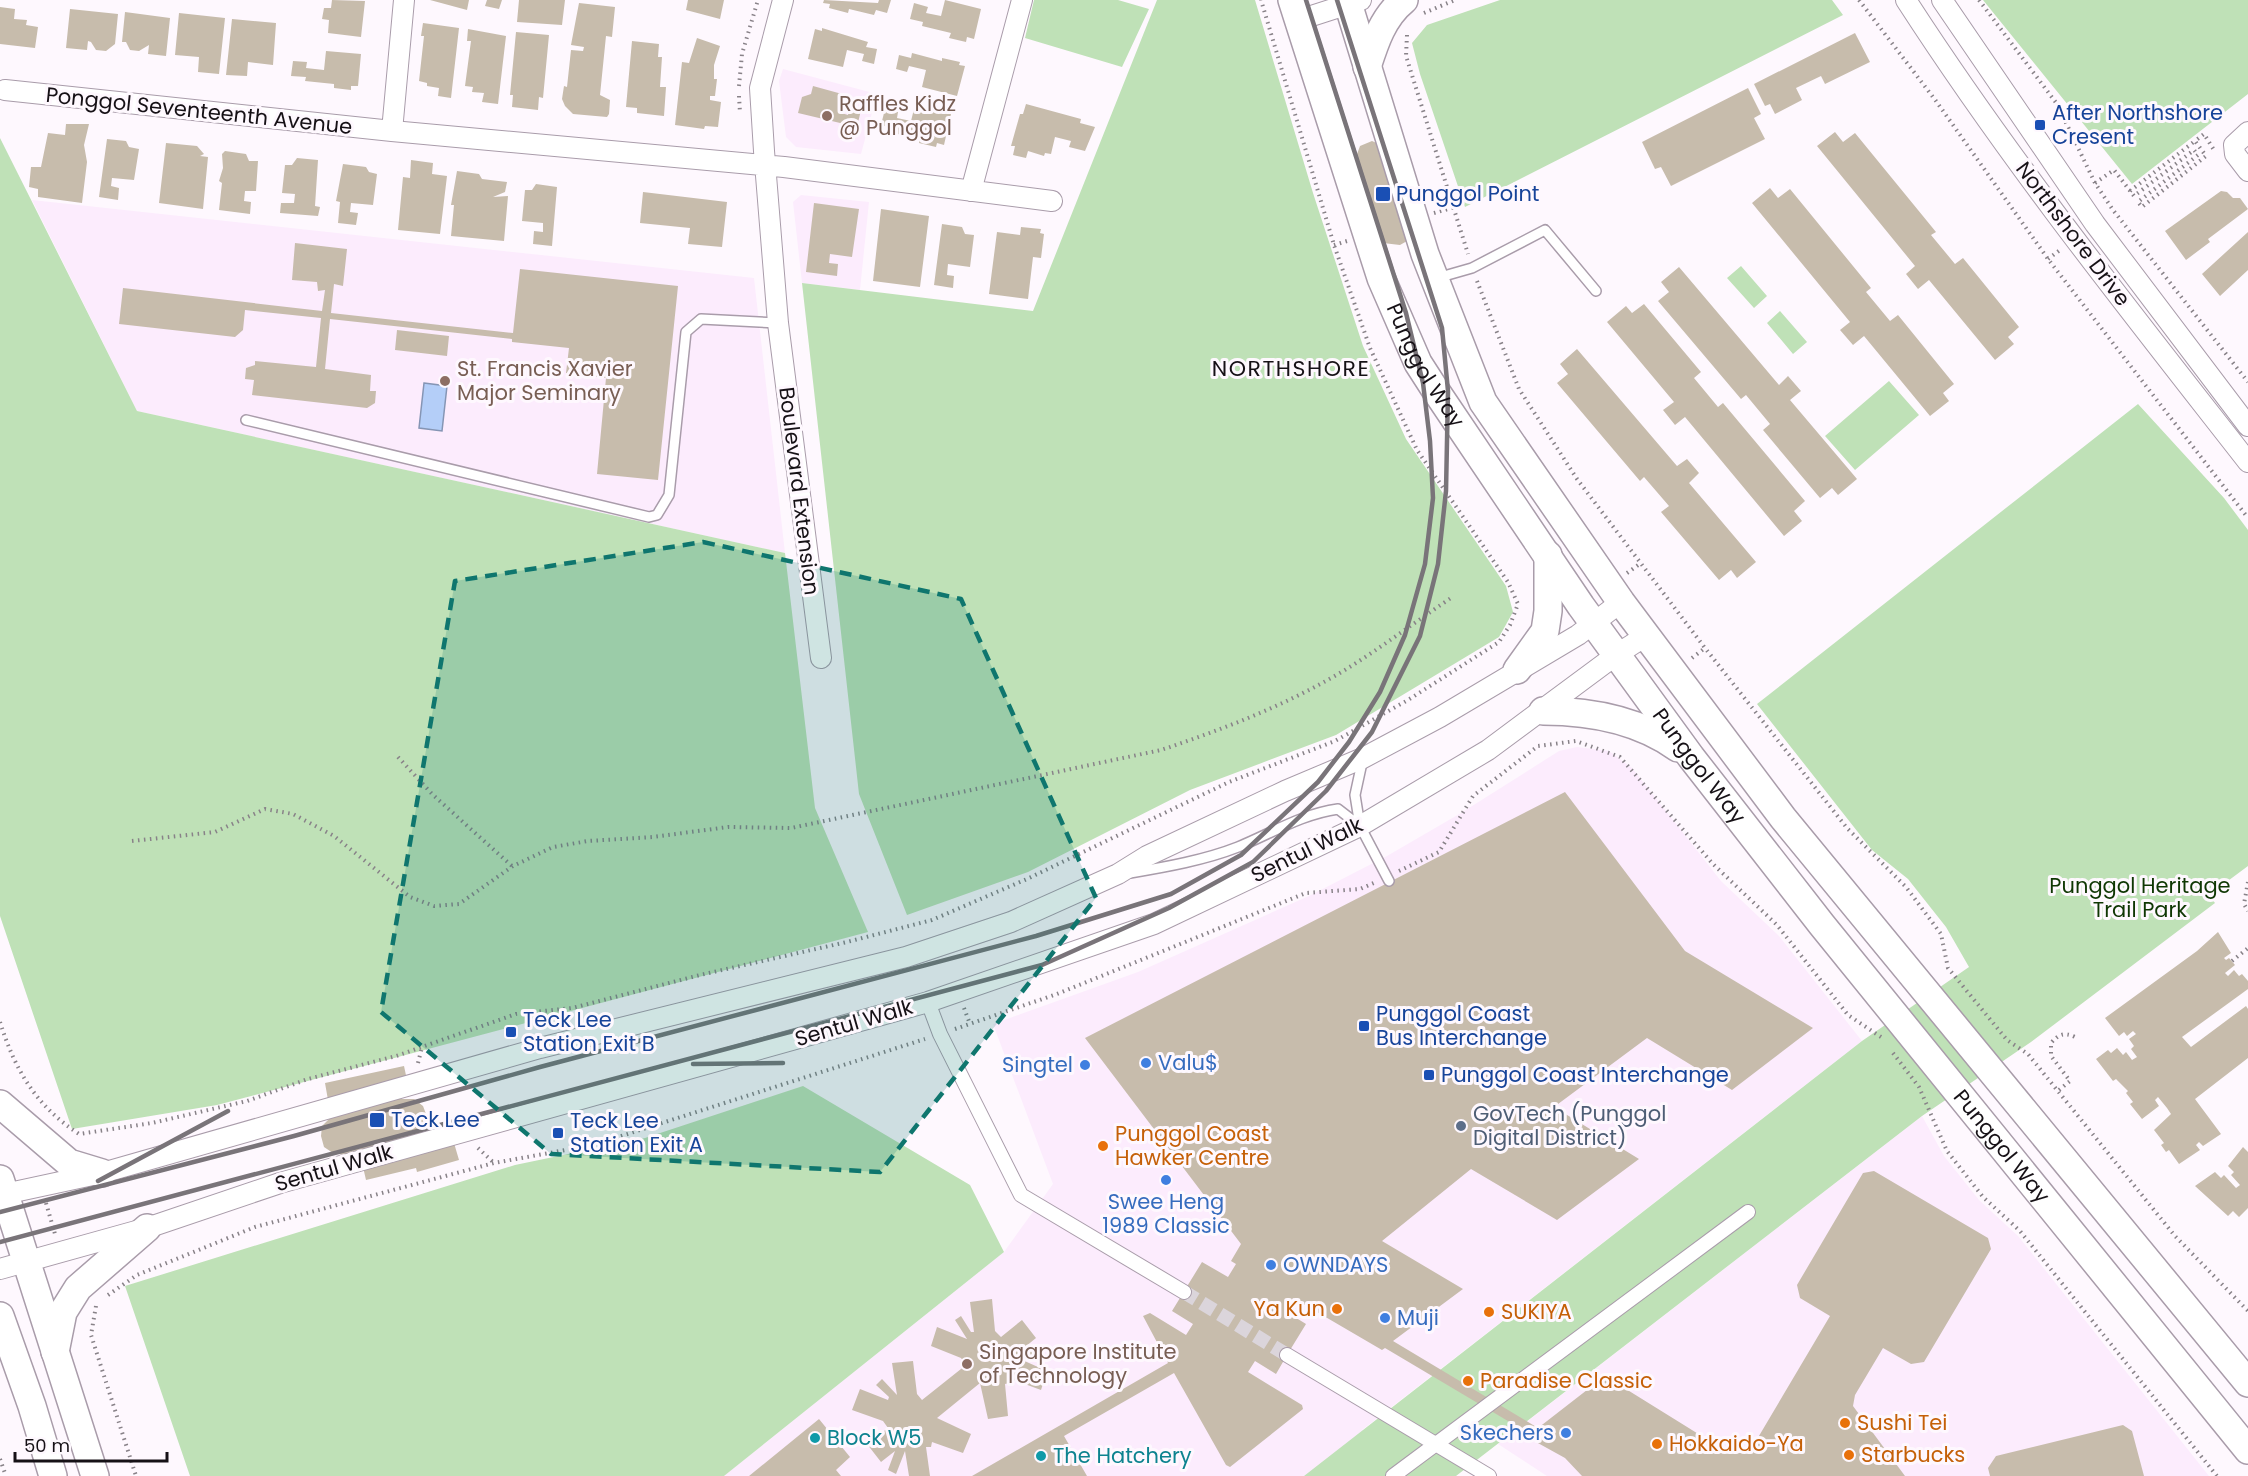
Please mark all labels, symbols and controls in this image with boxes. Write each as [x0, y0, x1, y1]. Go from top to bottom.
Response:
street label: Ponggol Seventeenth Avenue [44, 80, 354, 141]
place label: Raffles Kidz @ Punggol [839, 89, 956, 142]
place label: After Northshore Cresent [2052, 98, 2223, 151]
marker: Raffles Kidz @ Punggol [820, 109, 834, 123]
marker: After Northshore Cresent [2033, 118, 2047, 132]
street label: Northshore Drive [2009, 155, 2137, 312]
place label: Punggol Point [1396, 179, 1540, 208]
marker: Punggol Point [1374, 185, 1392, 203]
street label: Punggol Way [1380, 299, 1472, 433]
district label: NORTHSHORE [1212, 353, 1370, 384]
place label: St. Francis Xavier Major Seminary [457, 354, 633, 407]
marker: St. Francis Xavier Major Seminary [438, 374, 452, 388]
street label: Boulevard Extension [772, 385, 827, 597]
street label: Punggol Way [1646, 702, 1753, 830]
street label: Sentul Walk [1246, 810, 1368, 889]
park label: Punggol Heritage Trail Park [2049, 871, 2231, 924]
street label: Sentul Walk [792, 992, 916, 1053]
place label: Punggol Coast Bus Interchange [1376, 999, 1547, 1052]
place label: Teck Lee Station Exit B [523, 1005, 655, 1058]
marker: Punggol Coast Bus Interchange [1357, 1019, 1371, 1033]
marker: Teck Lee Station Exit B [504, 1025, 518, 1039]
place label: Valu$ [1158, 1048, 1218, 1077]
place label: Singtel [1002, 1050, 1073, 1079]
marker: Valu$ [1139, 1056, 1153, 1070]
marker: Singtel [1078, 1058, 1092, 1072]
place label: Punggol Coast Interchange [1441, 1060, 1729, 1089]
marker: Punggol Coast Interchange [1422, 1068, 1436, 1082]
street label: Punggol Way [1947, 1083, 2057, 1209]
place label: GovTech (Punggol Digital District) [1473, 1099, 1666, 1152]
place label: Teck Lee [391, 1105, 480, 1134]
place label: Teck Lee Station Exit A [570, 1106, 703, 1159]
marker: Teck Lee [368, 1111, 386, 1129]
place label: Punggol Coast Hawker Centre [1115, 1119, 1269, 1172]
marker: GovTech (Punggol Digital District) [1454, 1119, 1468, 1133]
marker: Teck Lee Station Exit A [551, 1126, 565, 1140]
street label: Sentul Walk [272, 1137, 396, 1198]
marker: Punggol Coast Hawker Centre [1096, 1139, 1110, 1153]
marker: Swee Heng 1989 Classic [1159, 1173, 1173, 1187]
place label: Swee Heng 1989 Classic [1102, 1187, 1230, 1240]
place label: OWNDAYS [1283, 1250, 1388, 1279]
marker: OWNDAYS [1264, 1258, 1278, 1272]
place label: Ya Kun [1253, 1294, 1325, 1323]
place label: SUKIYA [1501, 1297, 1572, 1326]
marker: Ya Kun [1330, 1302, 1344, 1316]
place label: Muji [1397, 1303, 1439, 1332]
marker: SUKIYA [1482, 1305, 1496, 1319]
marker: Muji [1378, 1311, 1392, 1325]
place label: Singapore Institute of Technology [979, 1337, 1177, 1390]
marker: Singapore Institute of Technology [960, 1357, 974, 1371]
place label: Paradise Classic [1480, 1366, 1653, 1395]
marker: Paradise Classic [1461, 1374, 1475, 1388]
place label: Sushi Tei [1857, 1408, 1948, 1437]
marker: Sushi Tei [1838, 1416, 1852, 1430]
place label: Skechers [1460, 1418, 1554, 1447]
place label: Block W5 [827, 1423, 921, 1452]
scale bar [15, 1425, 166, 1463]
marker: Skechers [1559, 1426, 1573, 1440]
place label: Hokkaido-Ya [1669, 1429, 1804, 1458]
marker: Block W5 [808, 1431, 822, 1445]
text: 50 m [24, 1433, 70, 1458]
marker: Hokkaido-Ya [1650, 1437, 1664, 1451]
place label: Starbucks [1861, 1440, 1965, 1469]
place label: The Hatchery [1053, 1441, 1192, 1470]
marker: Starbucks [1842, 1448, 1856, 1462]
marker: The Hatchery [1034, 1449, 1048, 1463]

